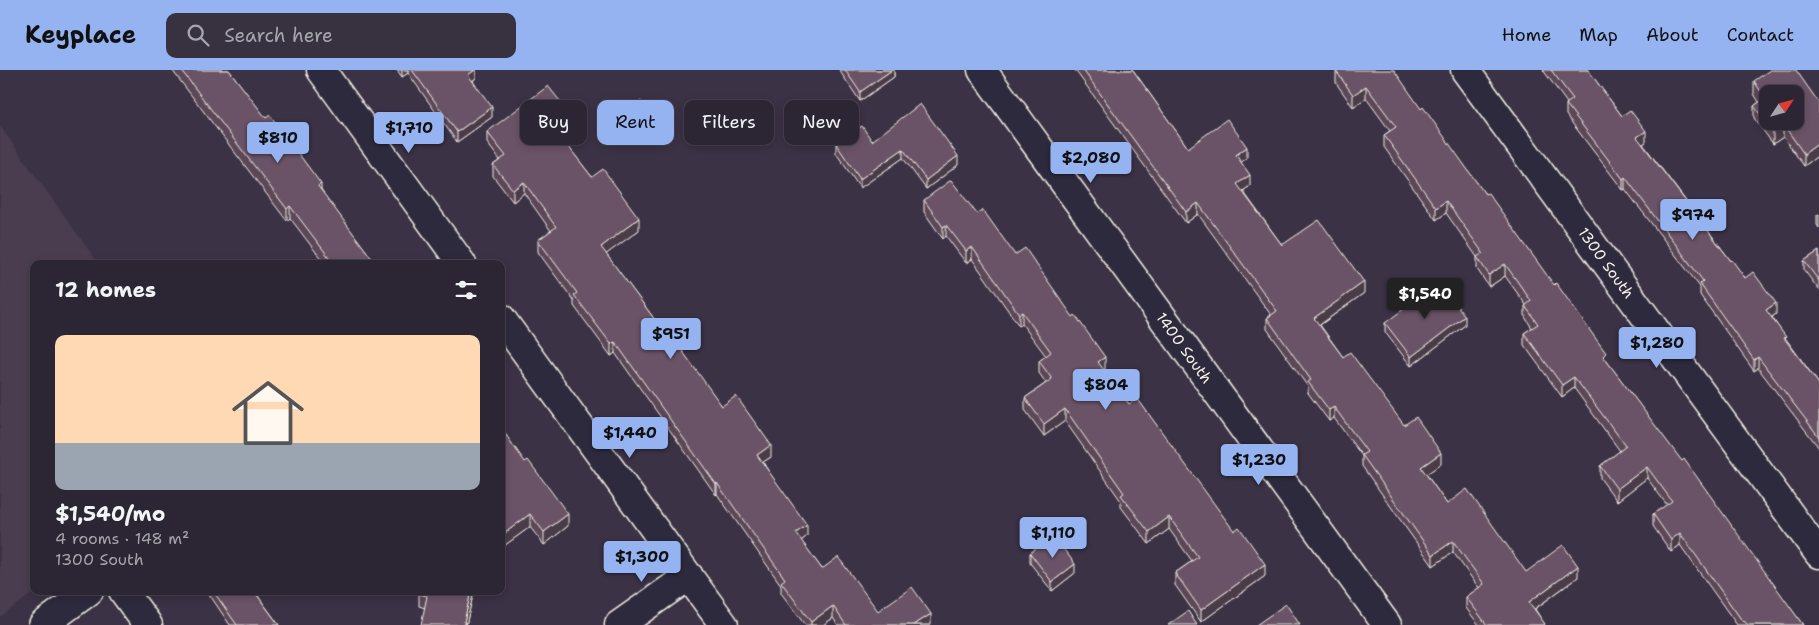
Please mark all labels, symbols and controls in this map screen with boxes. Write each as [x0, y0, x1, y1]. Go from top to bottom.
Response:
search box [166, 13, 516, 58]
text: Keyplace [25, 19, 136, 51]
icon: search [184, 21, 212, 49]
text: Search here [224, 23, 333, 48]
text: Home [1502, 23, 1551, 47]
text: Map [1579, 23, 1618, 47]
text: About [1646, 23, 1699, 47]
text: Contact [1727, 23, 1794, 47]
north arrow [1759, 85, 1804, 130]
map controls [1759, 85, 1804, 130]
chip: Buy [520, 100, 587, 145]
chip: Rent [597, 100, 674, 145]
chip: Filters [684, 100, 774, 145]
chip: New [784, 100, 859, 145]
pin: $1,710 [368, 112, 450, 154]
text: $1,710 [385, 117, 433, 138]
pin: $810 [248, 122, 308, 164]
text: $810 [258, 127, 298, 148]
pin: $2,080 [1050, 142, 1132, 184]
text: $2,080 [1061, 147, 1121, 168]
pin: $974 [1663, 198, 1723, 241]
text: $974 [1671, 204, 1715, 225]
street label: 1300 South [1573, 223, 1639, 303]
text: 12 homes [55, 276, 156, 304]
icon: filters [452, 276, 480, 304]
pin: $1,540 [1384, 278, 1466, 320]
text: $1,540 [1398, 283, 1452, 304]
street label: 1400 South [1151, 308, 1217, 388]
pin: $951 [641, 318, 701, 360]
text: $951 [652, 323, 690, 344]
pin: $1,280 [1616, 326, 1698, 369]
text: $1,280 [1630, 332, 1684, 353]
icon: home [223, 368, 313, 458]
pin: $804 [1076, 368, 1136, 411]
text: $804 [1084, 374, 1128, 395]
pin: $1,440 [589, 416, 671, 459]
text: $1,440 [603, 422, 657, 443]
pin: $1,230 [1218, 444, 1300, 486]
text: $1,230 [1232, 449, 1286, 470]
text: $1,540/mo [55, 500, 165, 528]
pin: $1,110 [1012, 516, 1094, 559]
text: $1,110 [1031, 522, 1075, 543]
text: 4 rooms · 148 m² [55, 528, 189, 549]
pin: $1,300 [601, 540, 683, 583]
text: $1,300 [615, 546, 669, 567]
text: 1300 South [55, 549, 144, 570]

